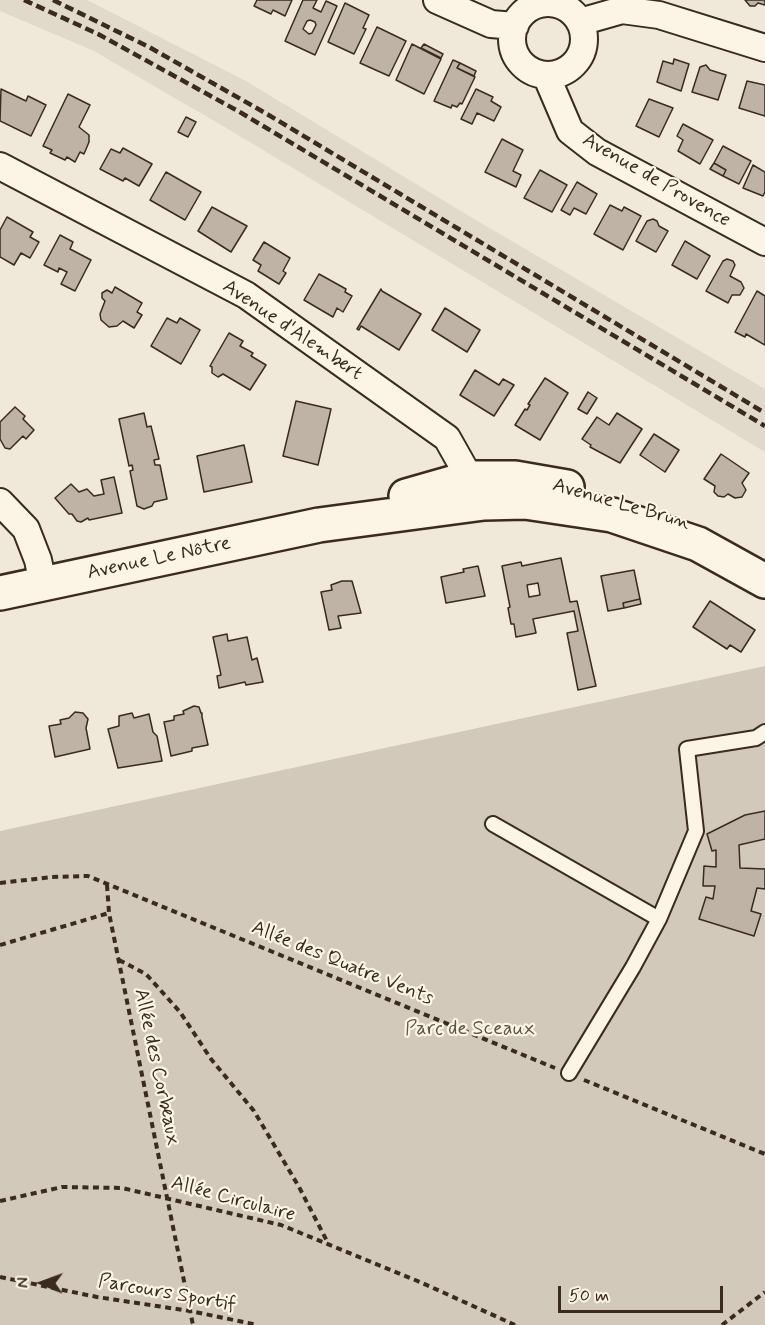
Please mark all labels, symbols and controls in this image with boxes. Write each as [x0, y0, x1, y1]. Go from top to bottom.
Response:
street label: Avenue de Provence [578, 129, 734, 233]
street label: Avenue d'Alembert [217, 275, 367, 387]
street label: Avenue Le Brun [550, 474, 692, 536]
street label: Avenue Le Nôtre [85, 532, 233, 586]
street label: Allée des Quatre Vents [248, 917, 436, 1011]
street label: Allée des Corbeaux [128, 987, 184, 1147]
park label: Parc de Sceaux [405, 1018, 535, 1042]
street label: Allée Circulaire [168, 1172, 298, 1228]
north arrow [12, 1253, 72, 1313]
street label: Parcours Sportif [96, 1270, 238, 1318]
scale bar [561, 1274, 726, 1312]
text: N [13, 1277, 34, 1288]
text: 50 m [569, 1284, 609, 1308]

